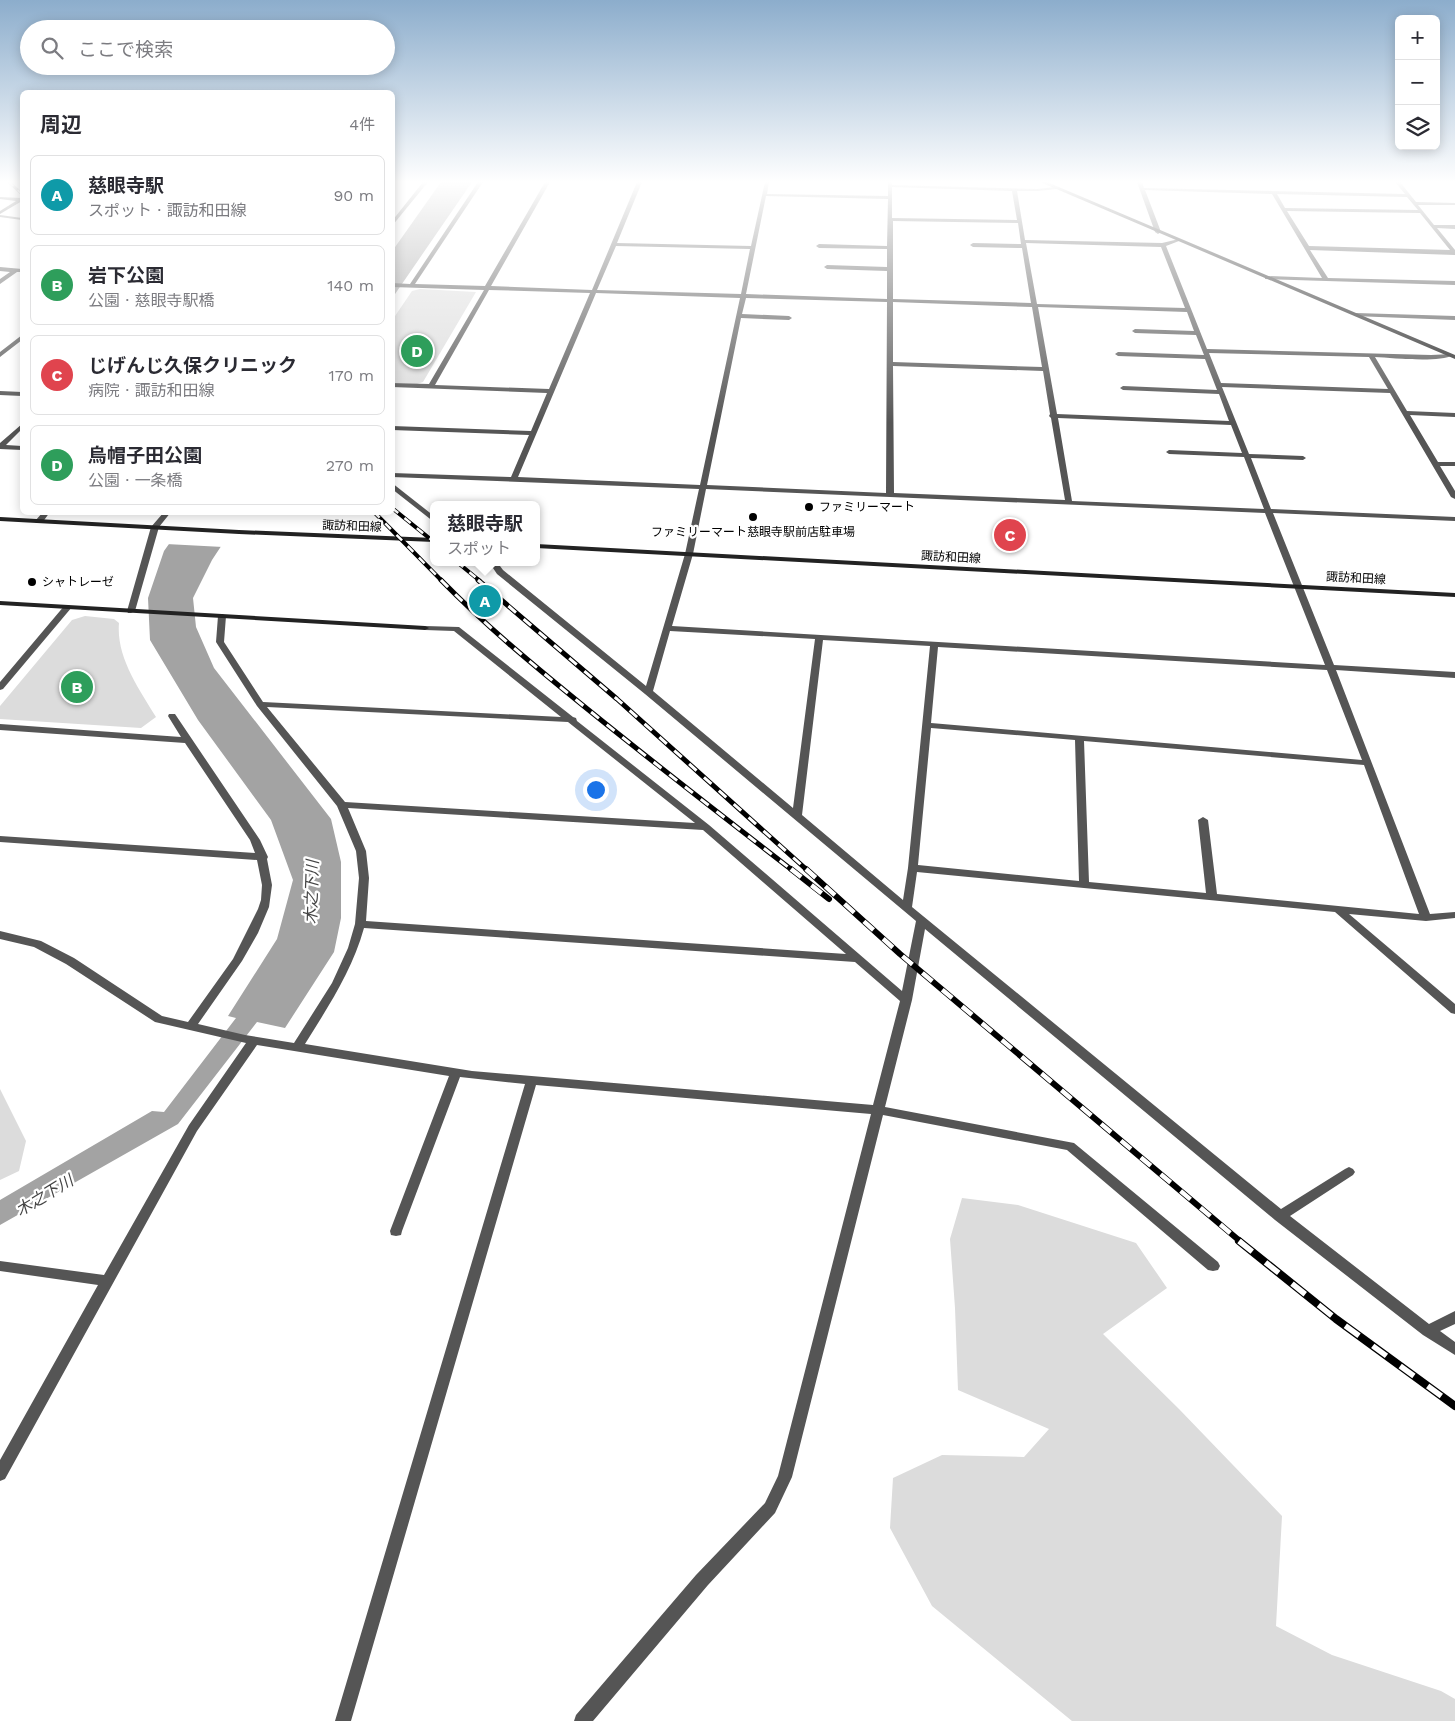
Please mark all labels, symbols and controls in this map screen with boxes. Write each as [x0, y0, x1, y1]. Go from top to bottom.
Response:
map controls [1395, 15, 1440, 150]
button: + [1395, 15, 1440, 60]
search box [20, 20, 395, 75]
icon: search [38, 34, 66, 62]
text: ここで検索 [78, 38, 173, 61]
button: − [1395, 60, 1440, 105]
button: layers [1395, 105, 1440, 150]
text: 周辺 [40, 112, 82, 137]
text: 4件 [349, 115, 375, 134]
text: 慈眼寺駅 [88, 174, 164, 197]
text: A [52, 186, 62, 205]
text: 90 m [333, 186, 374, 205]
text: スポット · 諏訪和田線 [88, 201, 247, 220]
text: 岩下公園 [88, 264, 164, 287]
text: B [52, 276, 62, 295]
text: 140 m [327, 276, 374, 295]
text: 公園 · 慈眼寺駅橋 [88, 291, 215, 310]
pin: D [401, 332, 433, 370]
text: じげんじ久保クリニック [88, 354, 297, 377]
text: C [52, 366, 62, 385]
text: 170 m [328, 366, 374, 385]
text: 病院 · 諏訪和田線 [88, 381, 215, 400]
text: 烏帽子田公園 [88, 444, 202, 467]
text: D [51, 456, 63, 475]
text: 270 m [326, 456, 374, 475]
text: 公園 · 一条橋 [88, 471, 183, 490]
place label: ファミリーマート [819, 500, 915, 514]
popup [430, 501, 540, 566]
marker: ファミリーマート [803, 501, 815, 513]
marker: ファミリーマート慈眼寺駅前店駐車場 [747, 511, 759, 523]
text: 慈眼寺駅 [447, 512, 523, 535]
pin: C [994, 516, 1026, 554]
street label: 諏訪和田線 [322, 518, 382, 534]
place label: ファミリーマート慈眼寺駅前店駐車場 [651, 525, 855, 539]
text: スポット [447, 539, 511, 558]
street label: 諏訪和田線 [921, 548, 981, 566]
street label: 諏訪和田線 [1326, 569, 1386, 587]
place label: シャトレーゼ [42, 575, 114, 589]
marker: シャトレーゼ [26, 576, 38, 588]
pin: A [469, 582, 501, 620]
pin: B [61, 668, 93, 706]
your location [583, 777, 609, 803]
water label: 木之下川 [301, 858, 322, 924]
water label: 木之下川 [12, 1170, 78, 1220]

